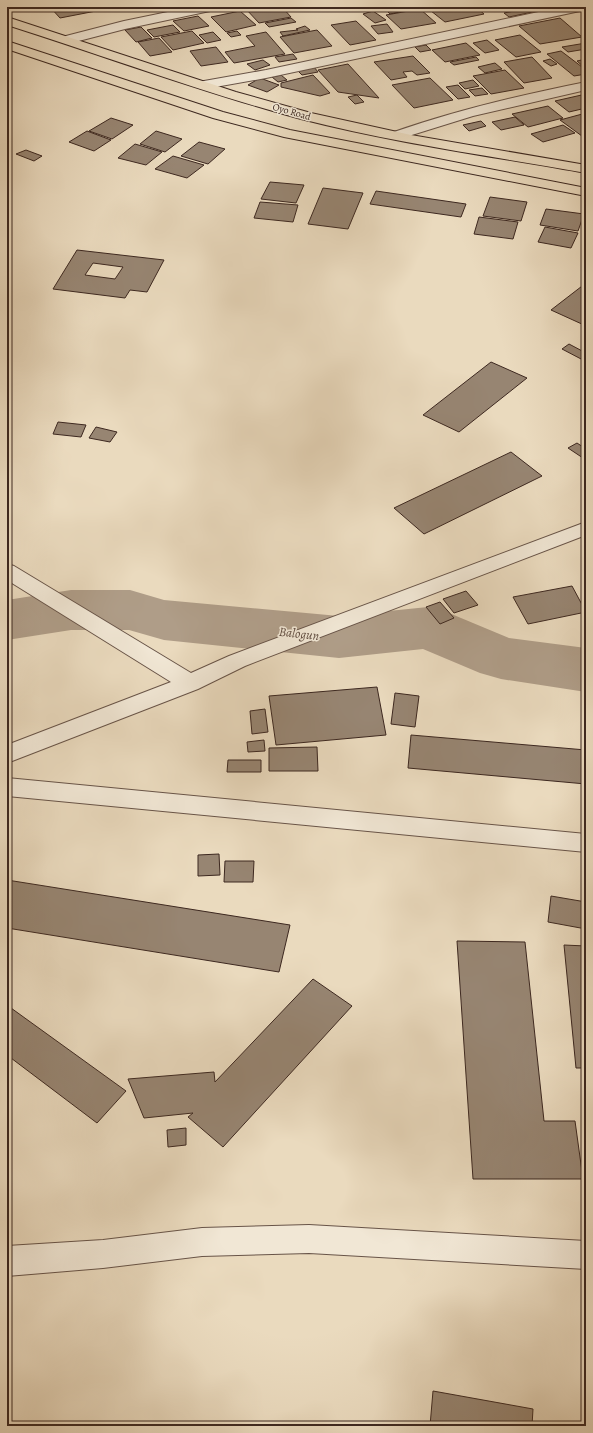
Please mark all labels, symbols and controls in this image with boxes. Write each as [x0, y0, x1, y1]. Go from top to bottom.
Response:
street label: Oyo Road [271, 100, 313, 123]
water label: Balogun [278, 623, 320, 644]

